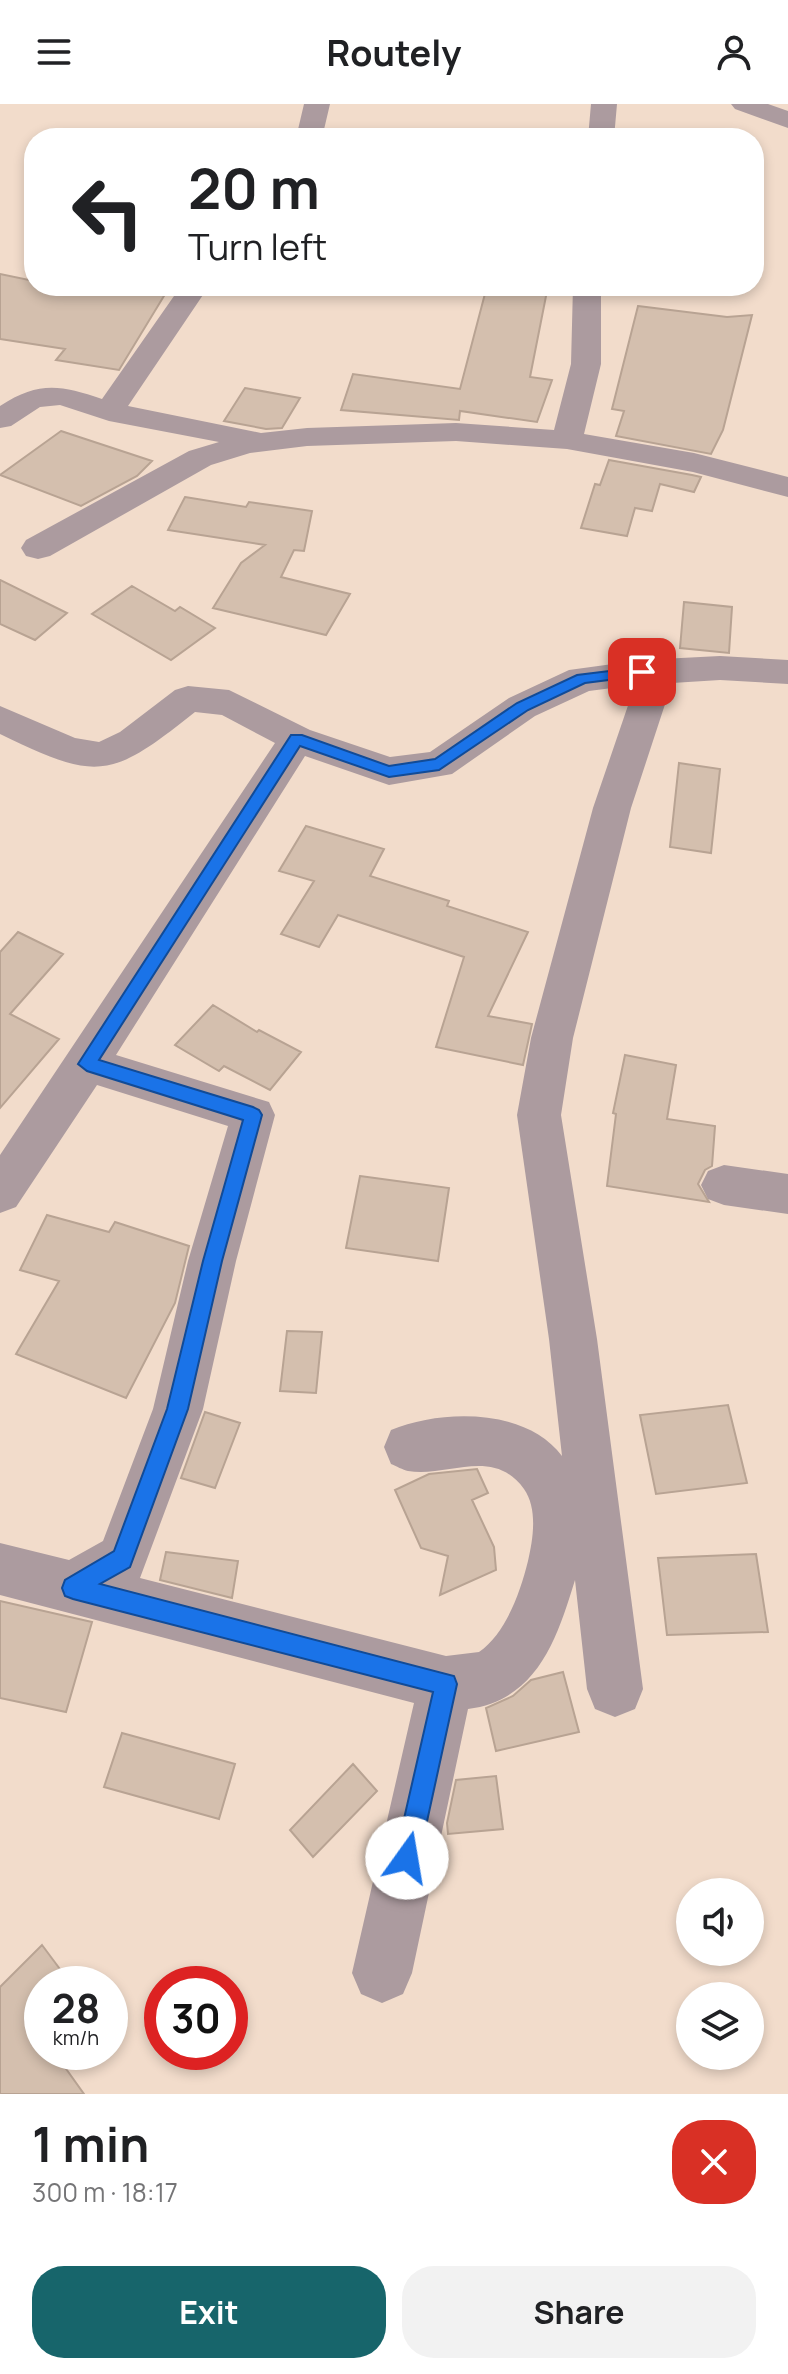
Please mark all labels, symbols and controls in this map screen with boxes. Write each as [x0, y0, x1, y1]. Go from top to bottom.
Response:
text: Routely [326, 28, 462, 77]
icon: menu [32, 30, 76, 74]
icon: person [712, 30, 756, 74]
text: 20 m [188, 149, 320, 226]
icon: left [56, 160, 160, 264]
text: Turn left [188, 222, 327, 271]
pin [608, 638, 676, 706]
icon: arrive [620, 650, 664, 694]
position arrow [365, 1816, 449, 1900]
map controls [676, 1878, 764, 2070]
button: sound [676, 1878, 764, 1966]
speed limit sign: 30 [144, 1966, 248, 2070]
text: 28 [52, 1980, 100, 2035]
button: layers [676, 1982, 764, 2070]
text: km/h [53, 2024, 99, 2051]
text: 1 min [32, 2111, 149, 2176]
button: close [672, 2120, 756, 2204]
text: 300 m · 18:17 [32, 2174, 178, 2210]
button: Exit [32, 2266, 386, 2358]
button: Share [402, 2266, 756, 2358]

